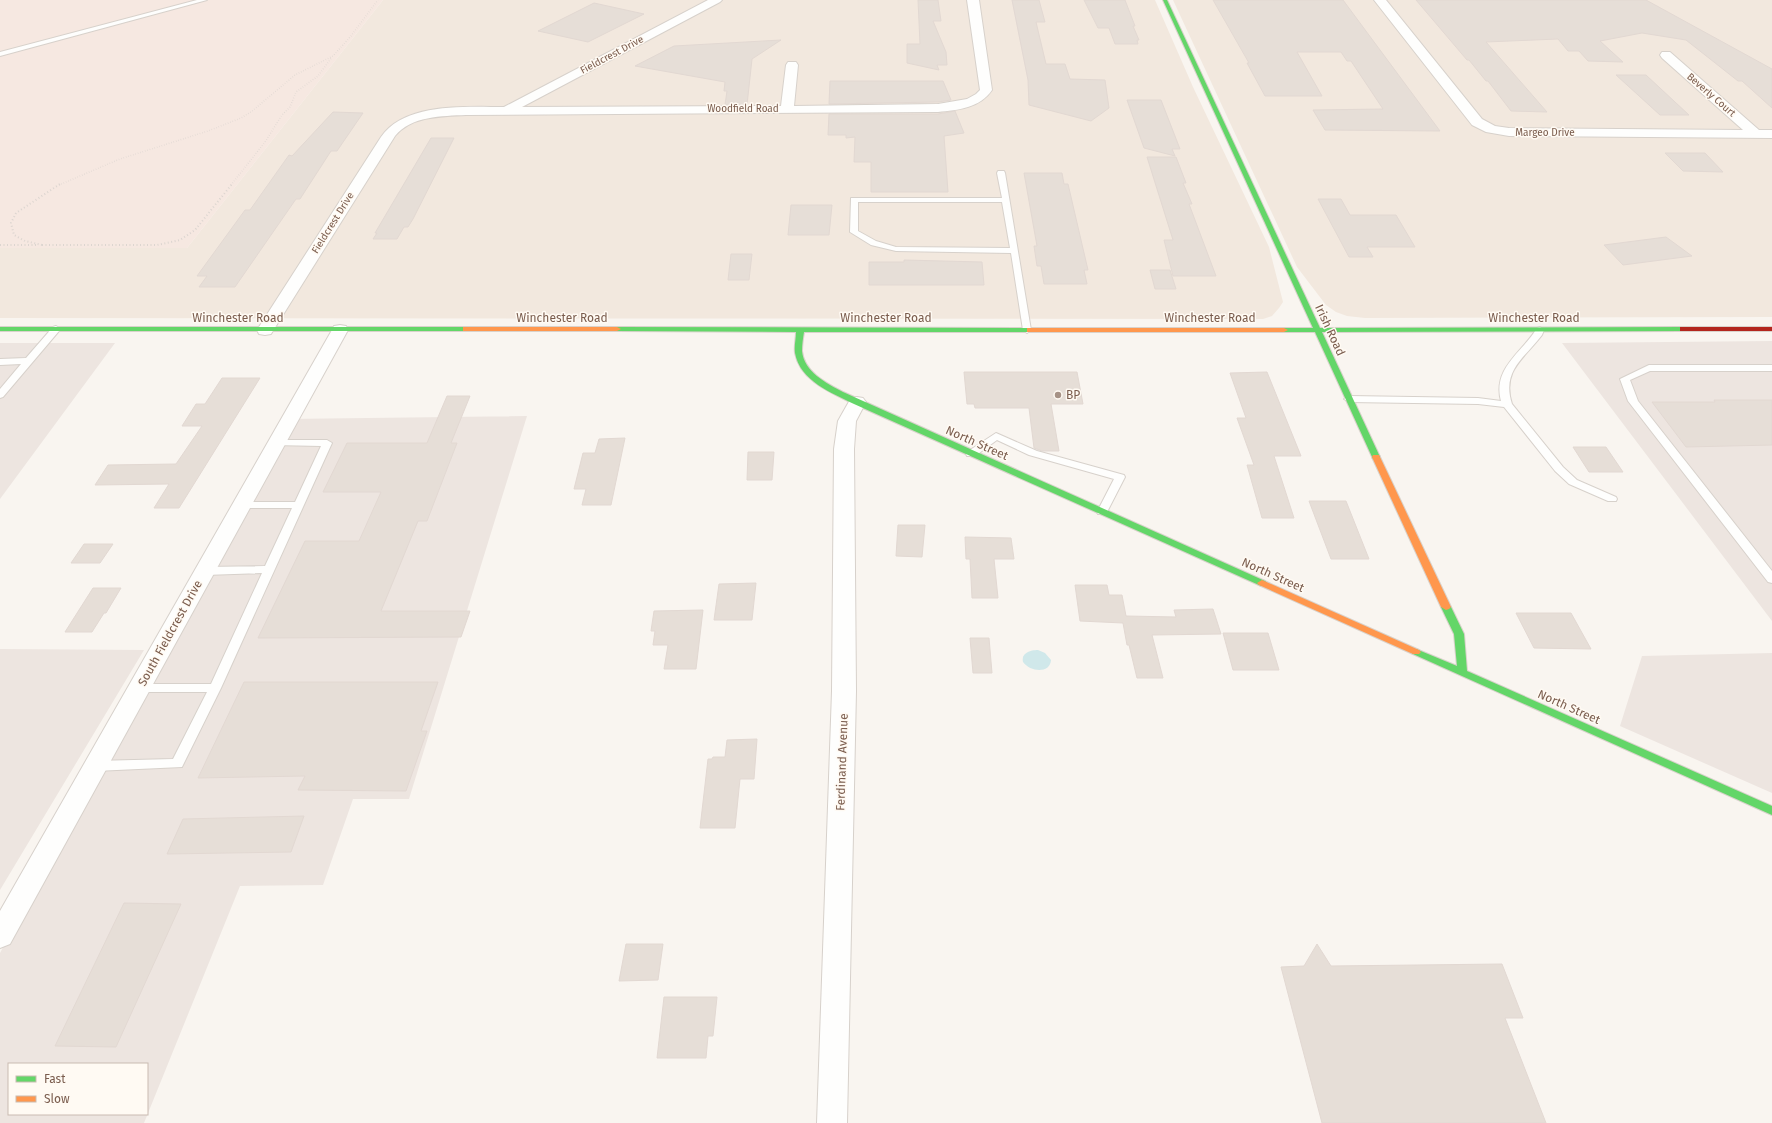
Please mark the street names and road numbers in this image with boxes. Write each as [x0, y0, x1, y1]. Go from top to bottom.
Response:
street label: Fieldcrest Drive [578, 33, 646, 77]
street label: Beverly Court [1684, 71, 1738, 120]
street label: Woodfield Road [707, 103, 779, 115]
street label: Margeo Drive [1515, 127, 1575, 139]
street label: Fieldcrest Drive [309, 190, 357, 256]
street label: Irish Road [1312, 302, 1348, 358]
street label: Winchester Road [192, 311, 284, 325]
street label: Winchester Road [516, 311, 608, 325]
street label: Winchester Road [840, 311, 932, 325]
street label: Winchester Road [1164, 311, 1256, 325]
street label: Winchester Road [1488, 311, 1580, 325]
street label: North Street [944, 423, 1011, 463]
street label: North Street [1240, 555, 1307, 595]
street label: South Fieldcrest Drive [135, 578, 205, 688]
street label: North Street [1536, 687, 1603, 727]
street label: Ferdinand Avenue [833, 713, 851, 811]

